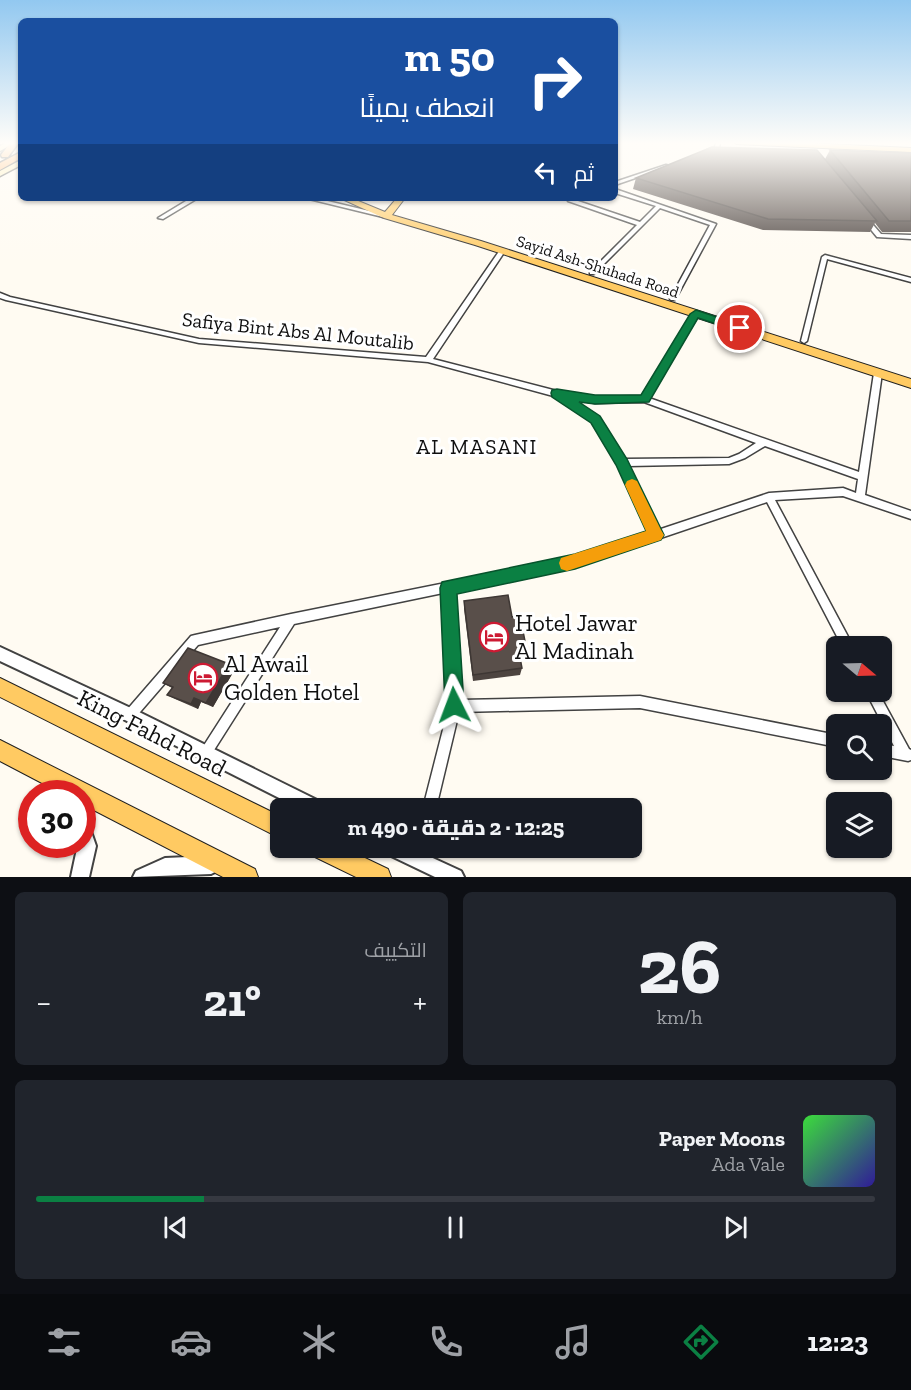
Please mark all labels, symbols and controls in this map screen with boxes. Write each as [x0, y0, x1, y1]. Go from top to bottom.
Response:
text: 50 m [404, 31, 495, 82]
icon: right [516, 42, 594, 120]
text: انعطف يمينًا [359, 92, 495, 124]
icon: left [529, 156, 562, 189]
text: ثم [574, 160, 594, 187]
street label: Sayid Ash-Shuhada Road [514, 231, 682, 302]
pin [714, 302, 765, 353]
street label: Safiya Bint Abs Al Moutalib [181, 307, 415, 355]
icon: arrive [723, 311, 756, 344]
district label: AL MASANI [416, 434, 538, 459]
place label: Hotel Jawar Al Madinah [515, 608, 638, 665]
hotel icon: Hotel Jawar Al Madinah [478, 621, 510, 653]
north arrow [826, 636, 892, 702]
map controls [826, 636, 892, 858]
place label: Al Awail Golden Hotel [224, 649, 359, 706]
hotel icon: Al Awail Golden Hotel [187, 662, 219, 694]
position arrow [422, 673, 486, 737]
street label: King Fahd Road [73, 683, 231, 782]
button: search [826, 714, 892, 780]
speed limit sign: 30 [18, 780, 96, 858]
button: layers [826, 792, 892, 858]
text: 12:25 · 2 دقيقة · 490 m [348, 814, 564, 841]
text: 26 [638, 919, 721, 1013]
text: التكييف [364, 938, 427, 962]
text: 21° [203, 974, 261, 1028]
text: − [36, 982, 51, 1021]
text: + [413, 982, 427, 1021]
text: km/h [657, 1005, 702, 1029]
text: Paper Moons [659, 1125, 785, 1152]
text: Ada Vale [712, 1152, 785, 1176]
icon: previous [159, 1211, 192, 1244]
icon: pause [439, 1211, 472, 1244]
icon: next [719, 1211, 752, 1244]
icon: filters [43, 1321, 85, 1363]
icon: car [170, 1321, 212, 1363]
icon: climate [298, 1321, 340, 1363]
icon: phone [425, 1321, 467, 1363]
icon: music [552, 1321, 594, 1363]
icon: directions [680, 1321, 722, 1363]
text: 12:23 [807, 1326, 868, 1358]

